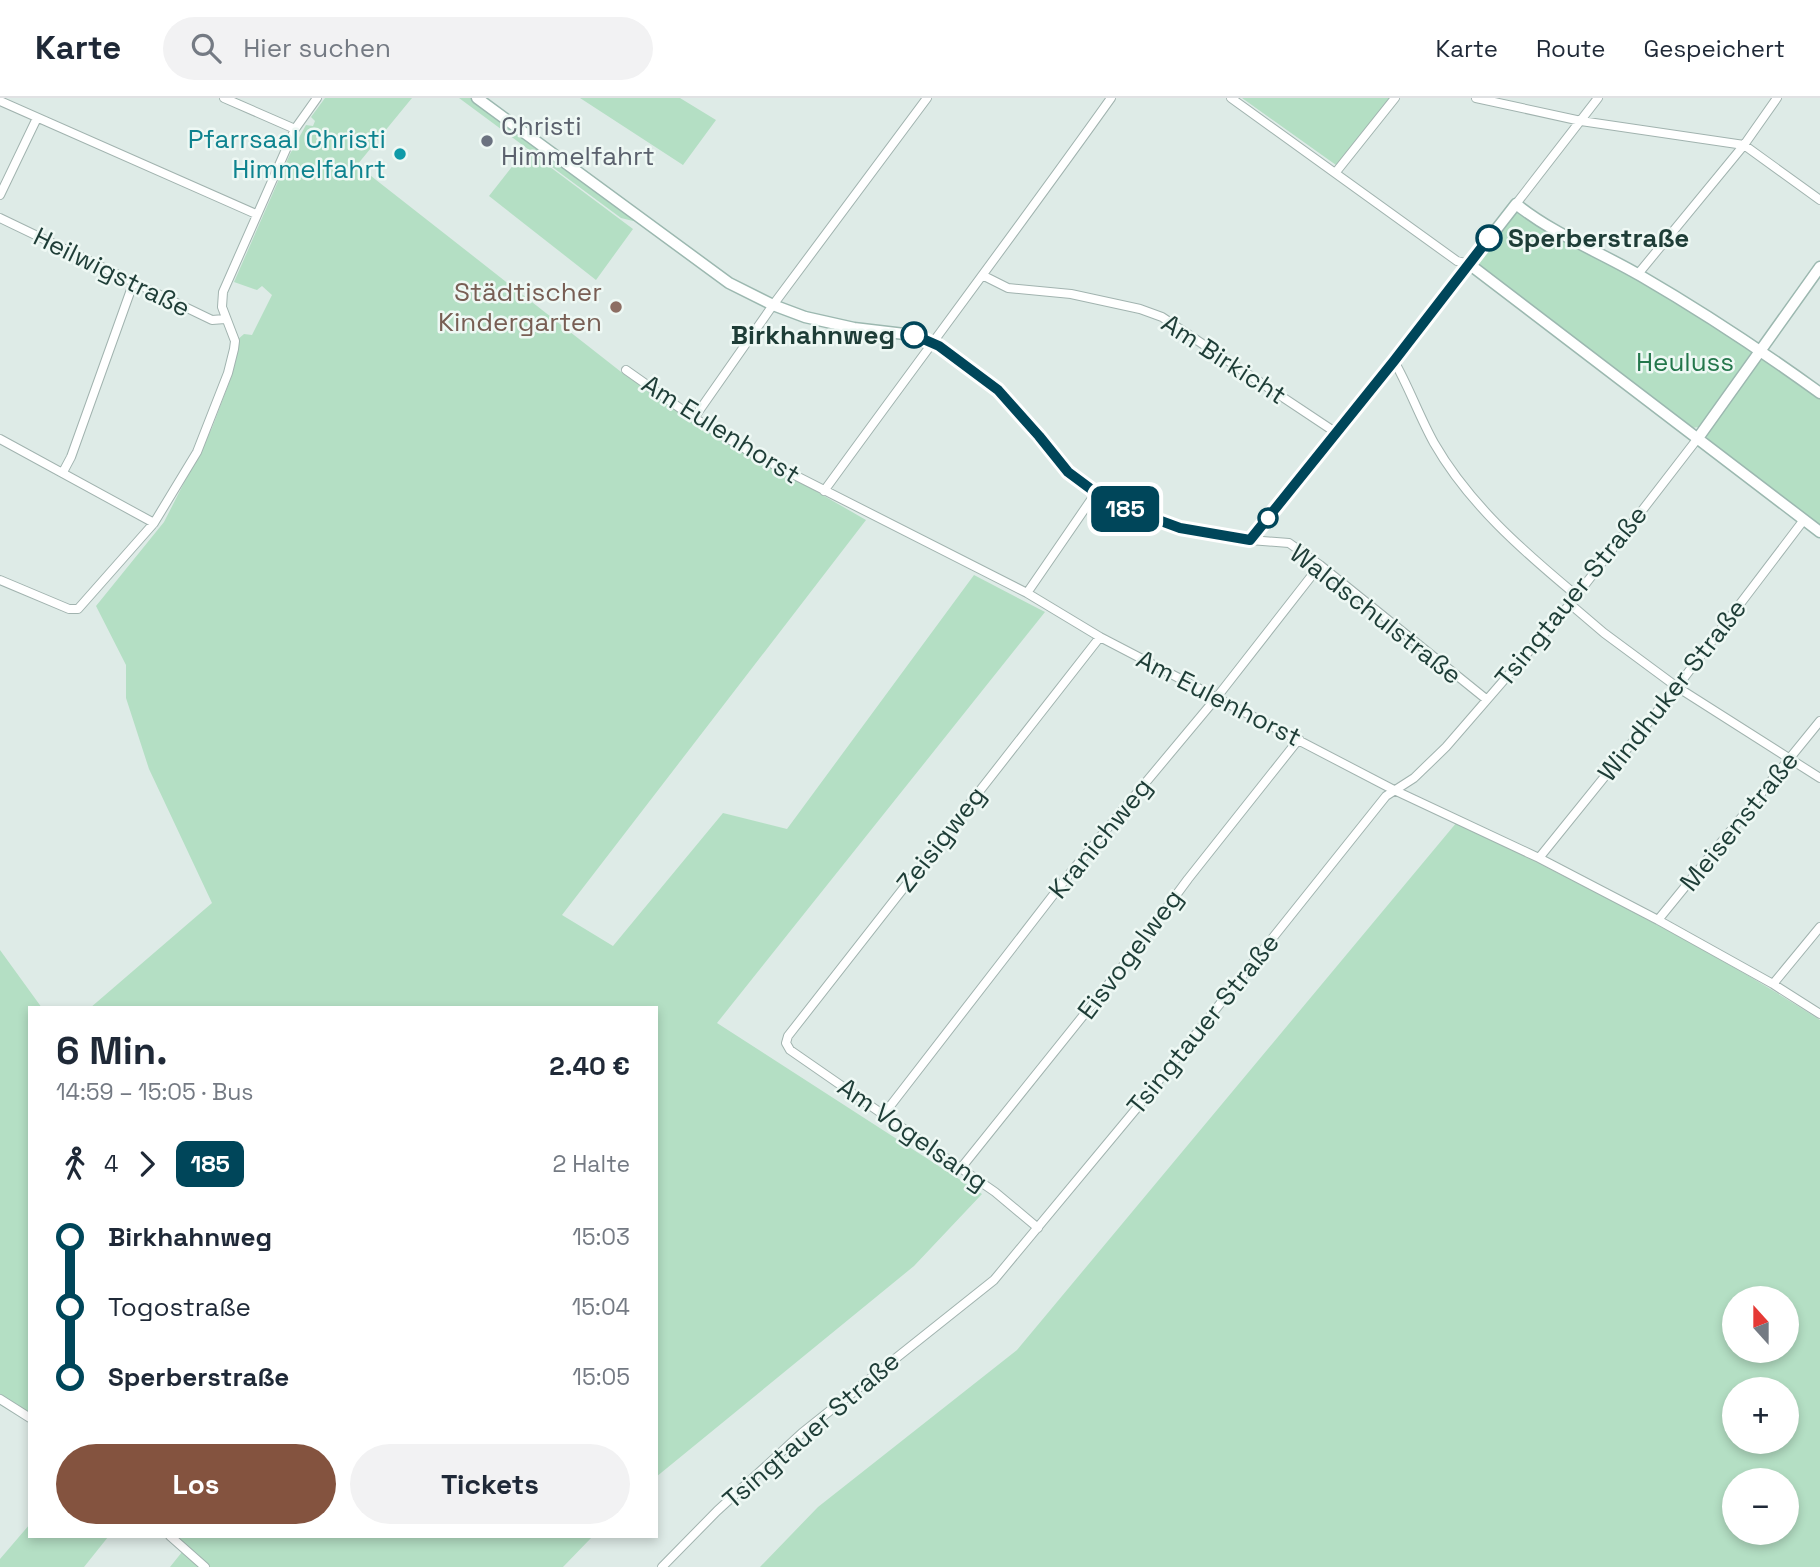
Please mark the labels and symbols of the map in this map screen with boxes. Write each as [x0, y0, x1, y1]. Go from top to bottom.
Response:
place label: Christi Himmelfahrt [501, 109, 655, 173]
place label: Pfarrsaal Christi Himmelfahrt [188, 122, 386, 186]
marker: Christi Himmelfahrt [479, 133, 495, 149]
marker: Pfarrsaal Christi Himmelfahrt [392, 146, 408, 162]
street label: Heilwigstraße [28, 219, 196, 325]
place label: Sperberstraße [1508, 221, 1689, 255]
marker: Sperberstraße [1476, 225, 1502, 251]
place label: Städtischer Kindergarten [438, 275, 602, 339]
marker: Städtischer Kindergarten [608, 299, 624, 315]
street label: Am Birkicht [1155, 306, 1293, 412]
place label: Birkhahnweg [731, 318, 895, 352]
marker: Birkhahnweg [901, 322, 927, 348]
park label: Heuluss [1636, 345, 1734, 379]
street label: Am Eulenhorst [635, 367, 807, 491]
line badge: 185 [1085, 486, 1165, 532]
street label: Tsingtauer Straße [1487, 498, 1655, 694]
unlabelled marker [1258, 508, 1278, 528]
street label: Waldschulstraße [1283, 536, 1469, 692]
street label: Windhuker Straße [1590, 592, 1754, 788]
street label: Am Eulenhorst [1131, 642, 1307, 754]
street label: Meisenstraße [1672, 744, 1806, 898]
street label: Kranichweg [1041, 770, 1159, 906]
street label: Zeisigweg [889, 779, 993, 899]
street label: Eisvogelweg [1070, 882, 1190, 1026]
street label: Tsingtauer Straße [1119, 926, 1287, 1122]
street label: Am Vogelsang [831, 1070, 995, 1198]
north arrow [1722, 1286, 1799, 1363]
street label: Tsingtauer Straße [715, 1344, 907, 1516]

